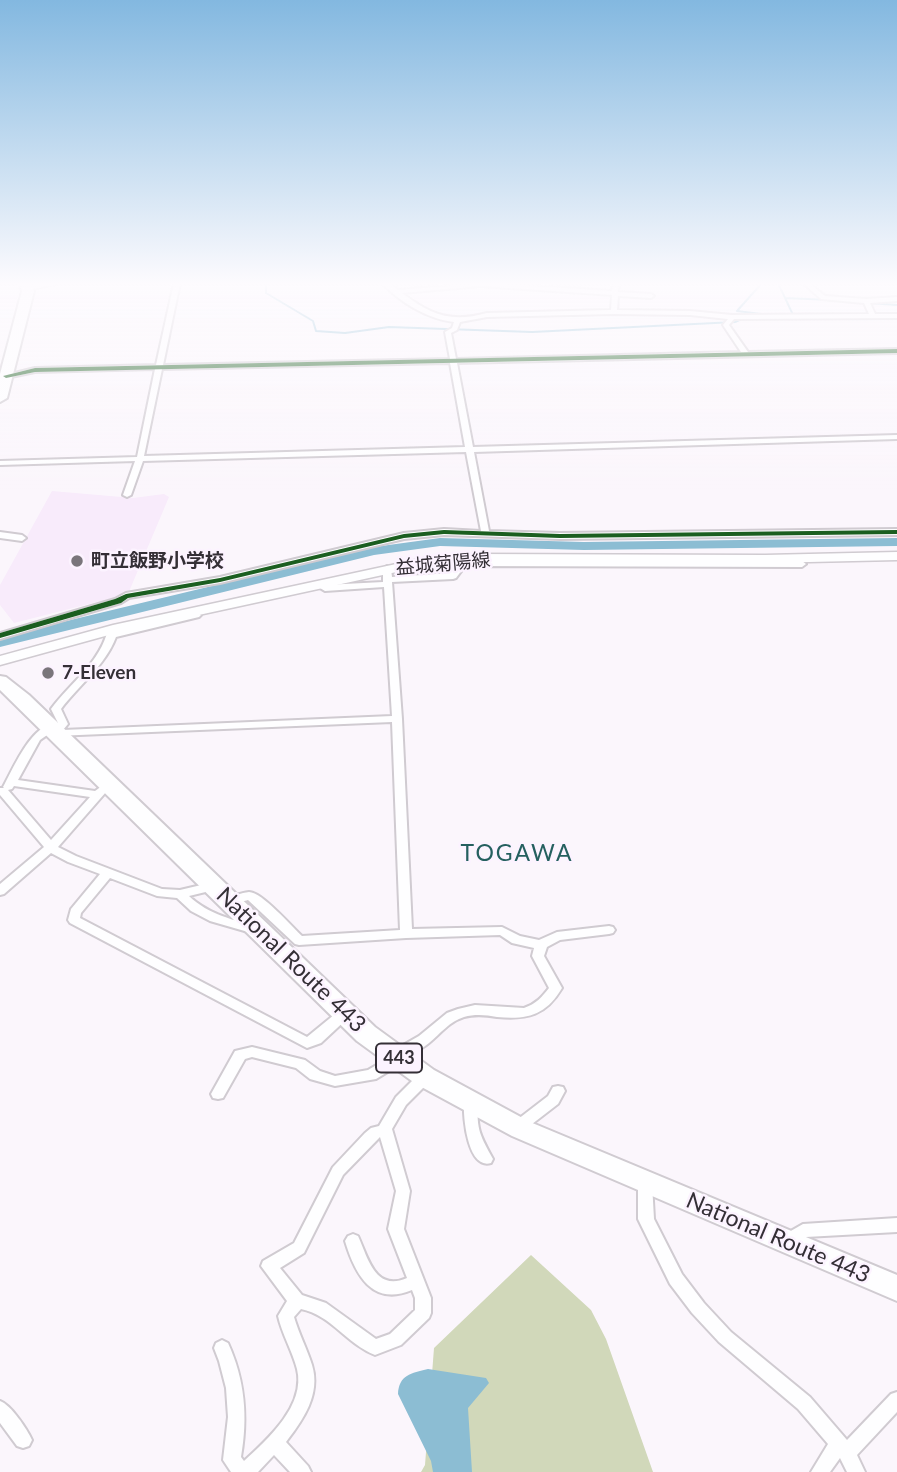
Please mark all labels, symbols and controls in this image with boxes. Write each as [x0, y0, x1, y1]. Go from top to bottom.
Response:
street label: 益城菊陽線 [395, 549, 491, 579]
place label: 町立飯野小学校 [91, 550, 224, 572]
marker: 町立飯野小学校 [69, 553, 85, 569]
place label: 7-Eleven [62, 662, 136, 684]
marker: 7-Eleven [40, 665, 56, 681]
district label: TOGAWA [461, 840, 573, 868]
street label: National Route 443 [211, 882, 371, 1038]
road number: 443 [376, 1044, 422, 1072]
street label: National Route 443 [682, 1187, 874, 1289]

